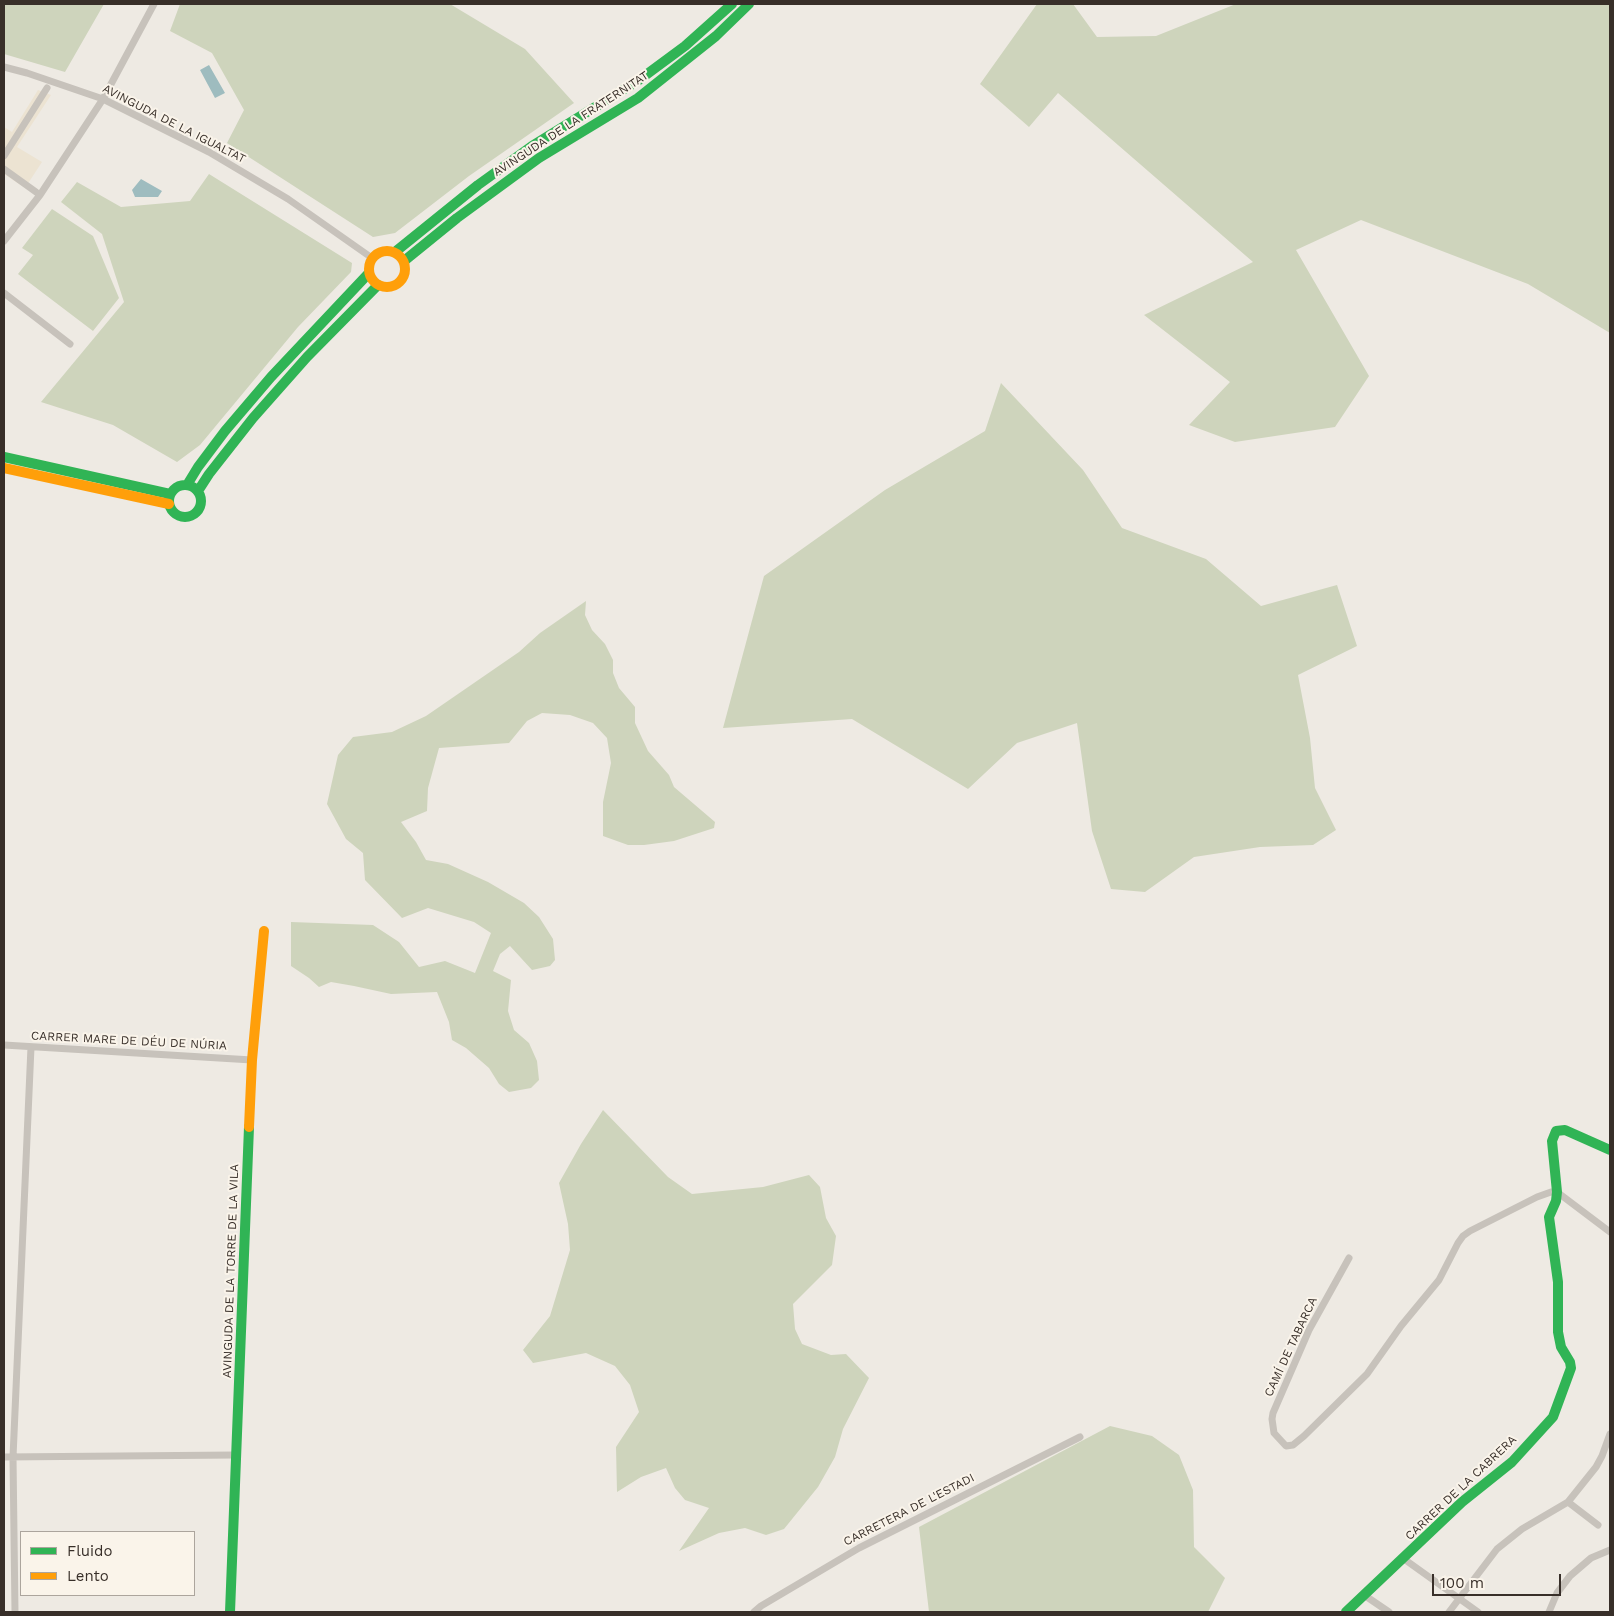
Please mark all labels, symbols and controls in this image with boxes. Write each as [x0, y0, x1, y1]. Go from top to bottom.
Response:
street label: AVINGUDA DE LA FRATERNITAT [491, 68, 651, 180]
street label: AVINGUDA DE LA IGUALTAT [100, 82, 248, 166]
street label: CARRER MARE DE DÉU DE NÚRIA [31, 1029, 227, 1053]
street label: AVINGUDA DE LA TORRE DE LA VILA [220, 1164, 242, 1378]
street label: CAMÍ DE TABARCA [1262, 1295, 1320, 1399]
street label: CARRER DE LA CABRERA [1402, 1433, 1520, 1543]
street label: CARRETERA DE L'ESTADI [841, 1471, 977, 1549]
legend [20, 1531, 195, 1596]
text: Fluido [67, 1542, 112, 1560]
scale bar [1434, 1564, 1563, 1596]
text: Lento [67, 1567, 109, 1585]
text: 100 m [1440, 1574, 1484, 1592]

